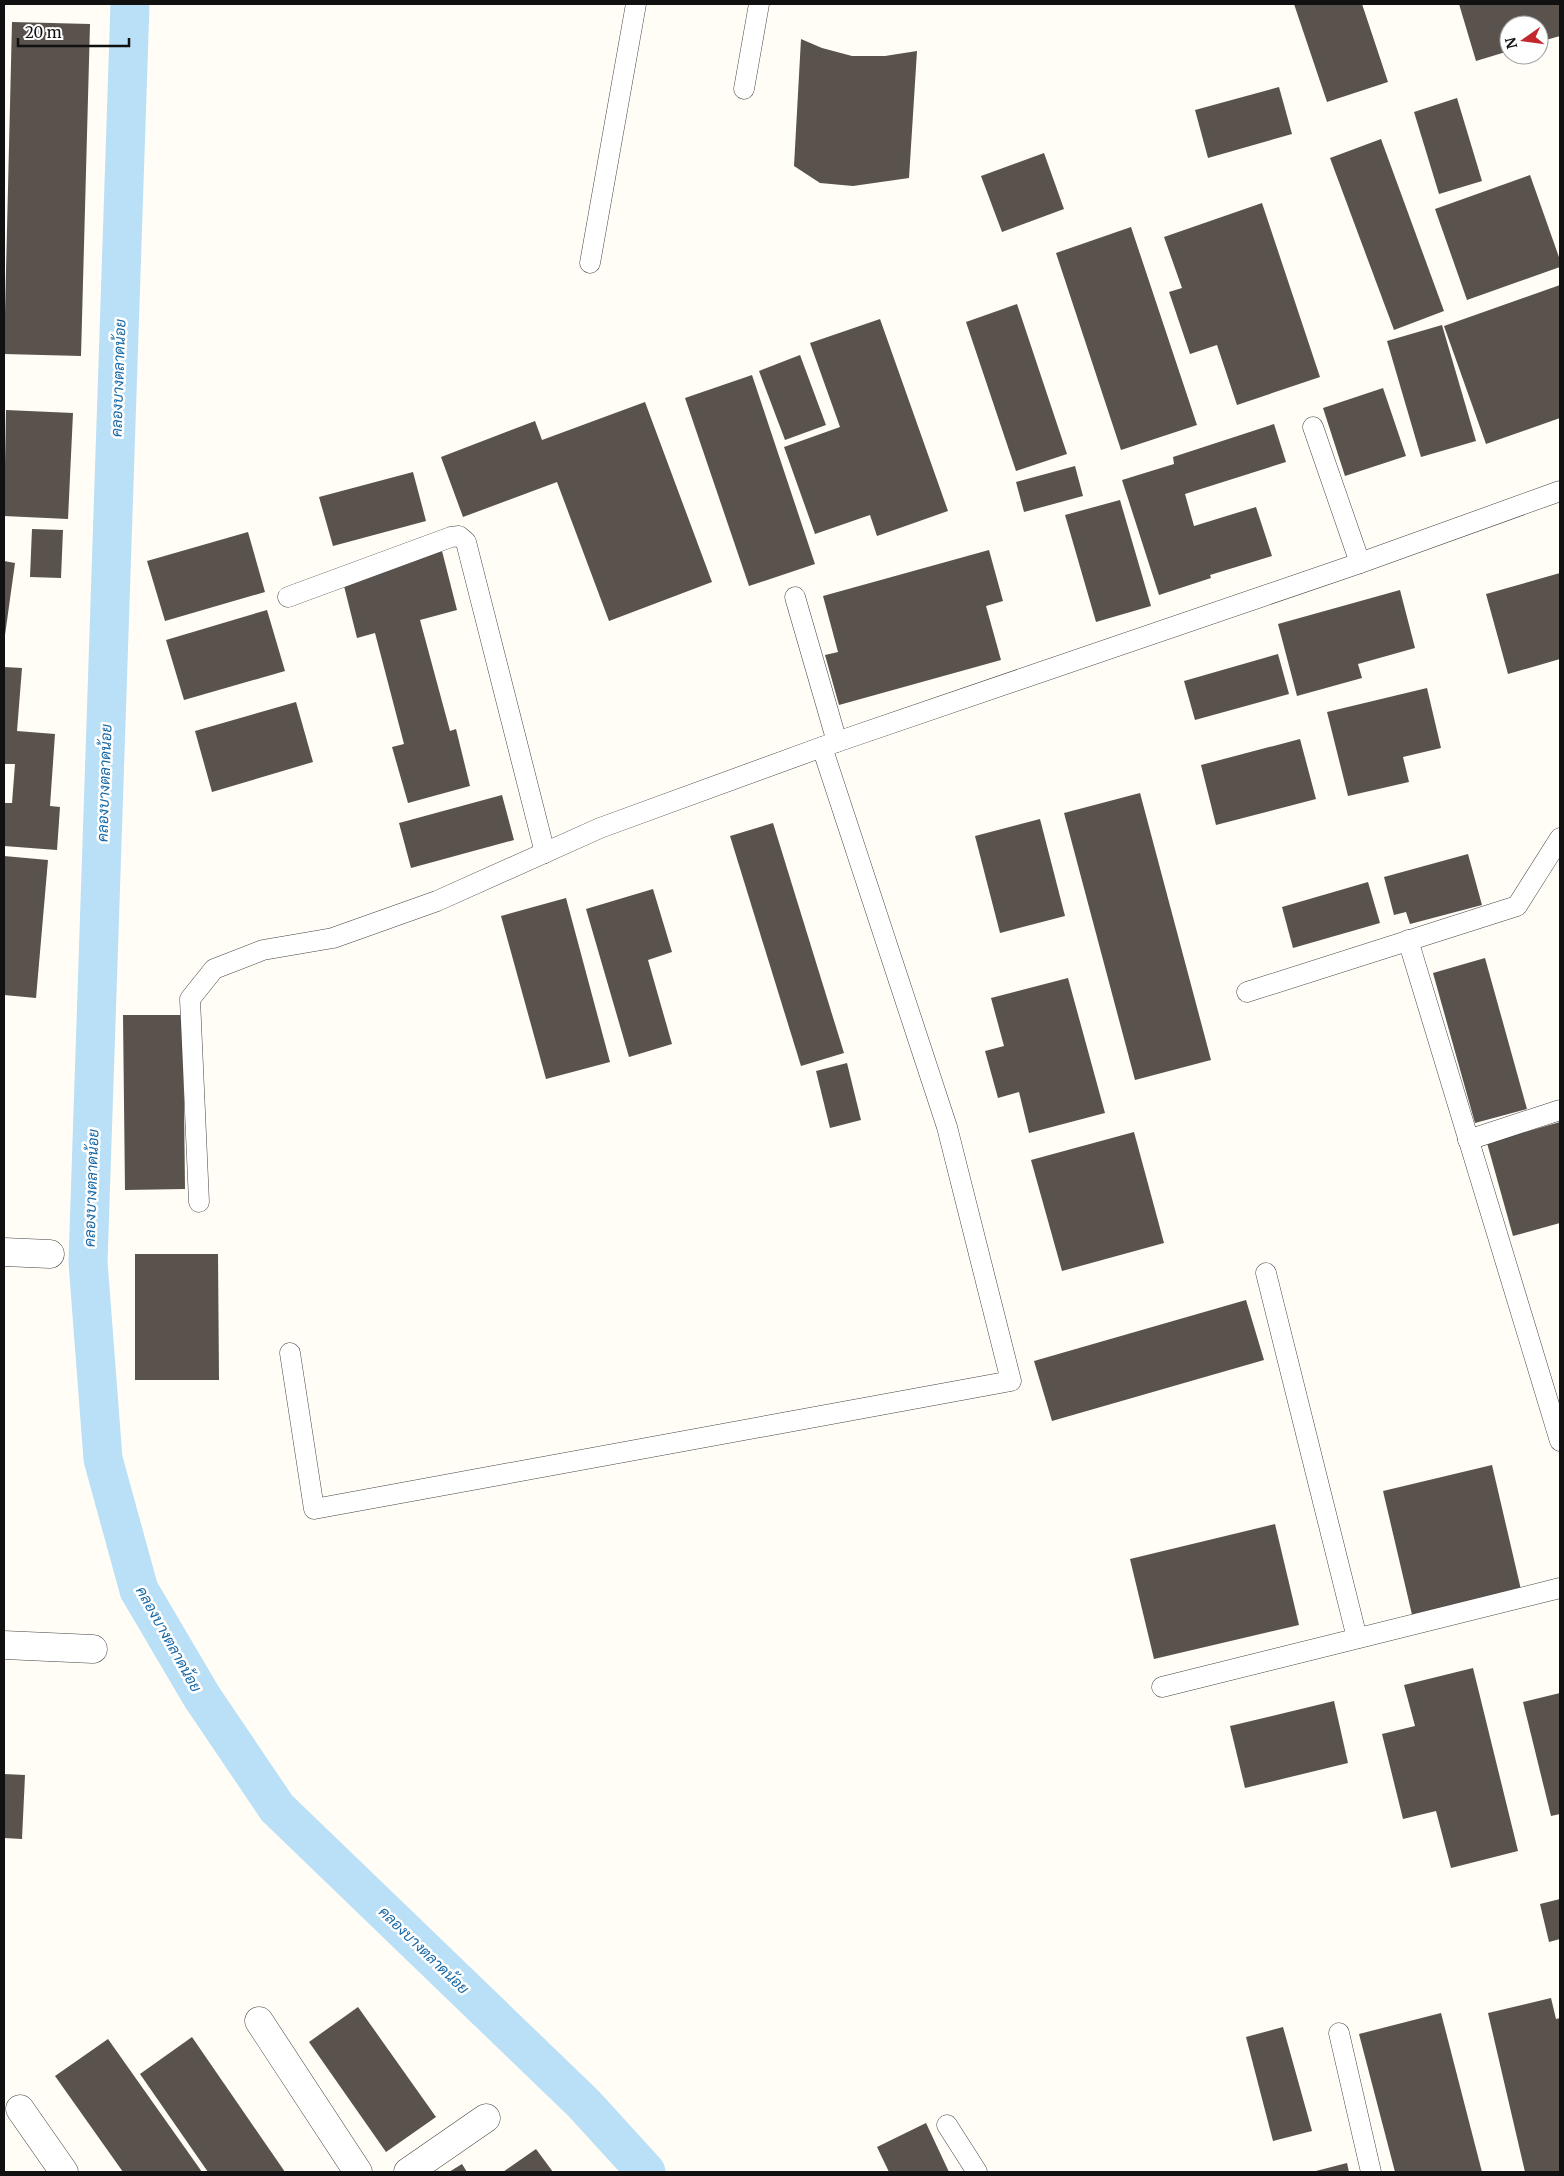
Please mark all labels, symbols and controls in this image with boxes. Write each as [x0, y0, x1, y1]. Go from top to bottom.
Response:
scale bar [18, 15, 129, 47]
north arrow [1499, 15, 1549, 65]
text: 20 m [25, 23, 62, 42]
text: N [1501, 36, 1521, 51]
water label: คลองบางตลาดน้อย [106, 318, 130, 437]
water label: คลองบางตลาดน้อย [92, 723, 116, 842]
water label: คลองบางตลาดน้อย [79, 1128, 103, 1247]
water label: คลองบางตลาดน้อย [132, 1583, 206, 1696]
water label: คลองบางตลาดน้อย [375, 1902, 473, 1998]

